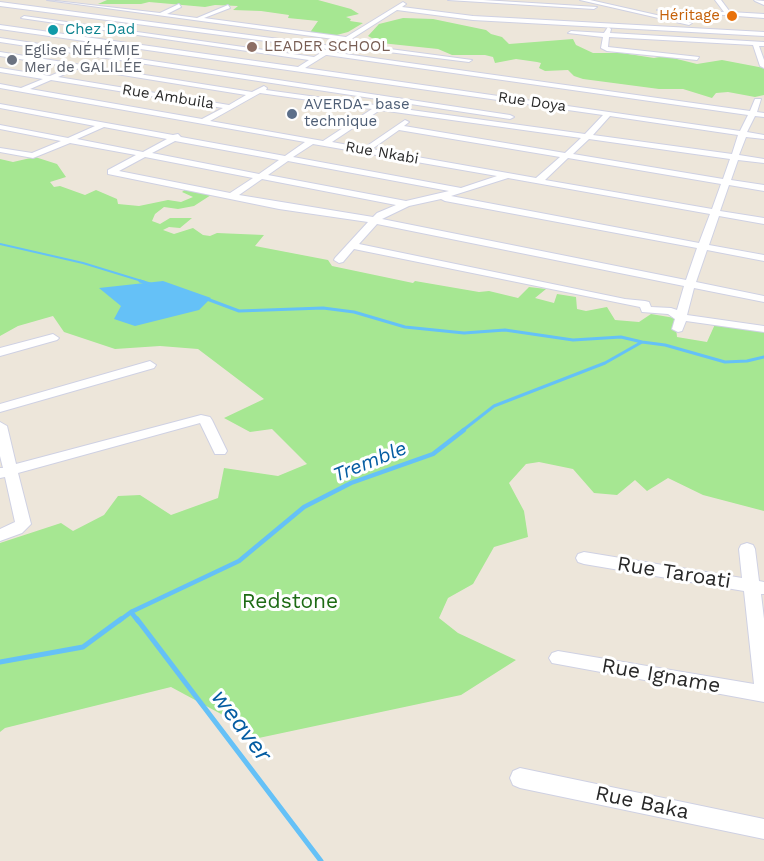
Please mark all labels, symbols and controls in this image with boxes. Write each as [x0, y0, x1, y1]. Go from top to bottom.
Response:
place label: Héritage [659, 7, 720, 25]
marker: Héritage [725, 9, 739, 23]
place label: Chez Dad [65, 21, 135, 39]
marker: Chez Dad [46, 23, 60, 37]
place label: LEADER SCHOOL [264, 38, 390, 56]
marker: LEADER SCHOOL [245, 40, 259, 54]
place label: Eglise NÉHÉMIE Mer de GALILÉE [24, 42, 142, 77]
marker: Eglise NÉHÉMIE Mer de GALILÉE [5, 53, 19, 67]
street label: Rue Ambuila [121, 81, 215, 113]
street label: Rue Doya [497, 88, 567, 116]
place label: AVERDA- base technique [304, 96, 410, 131]
marker: AVERDA- base technique [285, 107, 299, 121]
street label: Rue Nkabi [344, 138, 420, 168]
water label: Tremble [330, 436, 410, 488]
street label: Rue Taroati [615, 552, 733, 594]
park label: Redstone [242, 589, 338, 615]
street label: Rue Igname [600, 653, 722, 699]
water label: weaver [205, 684, 277, 768]
street label: Rue Baka [593, 781, 691, 825]

